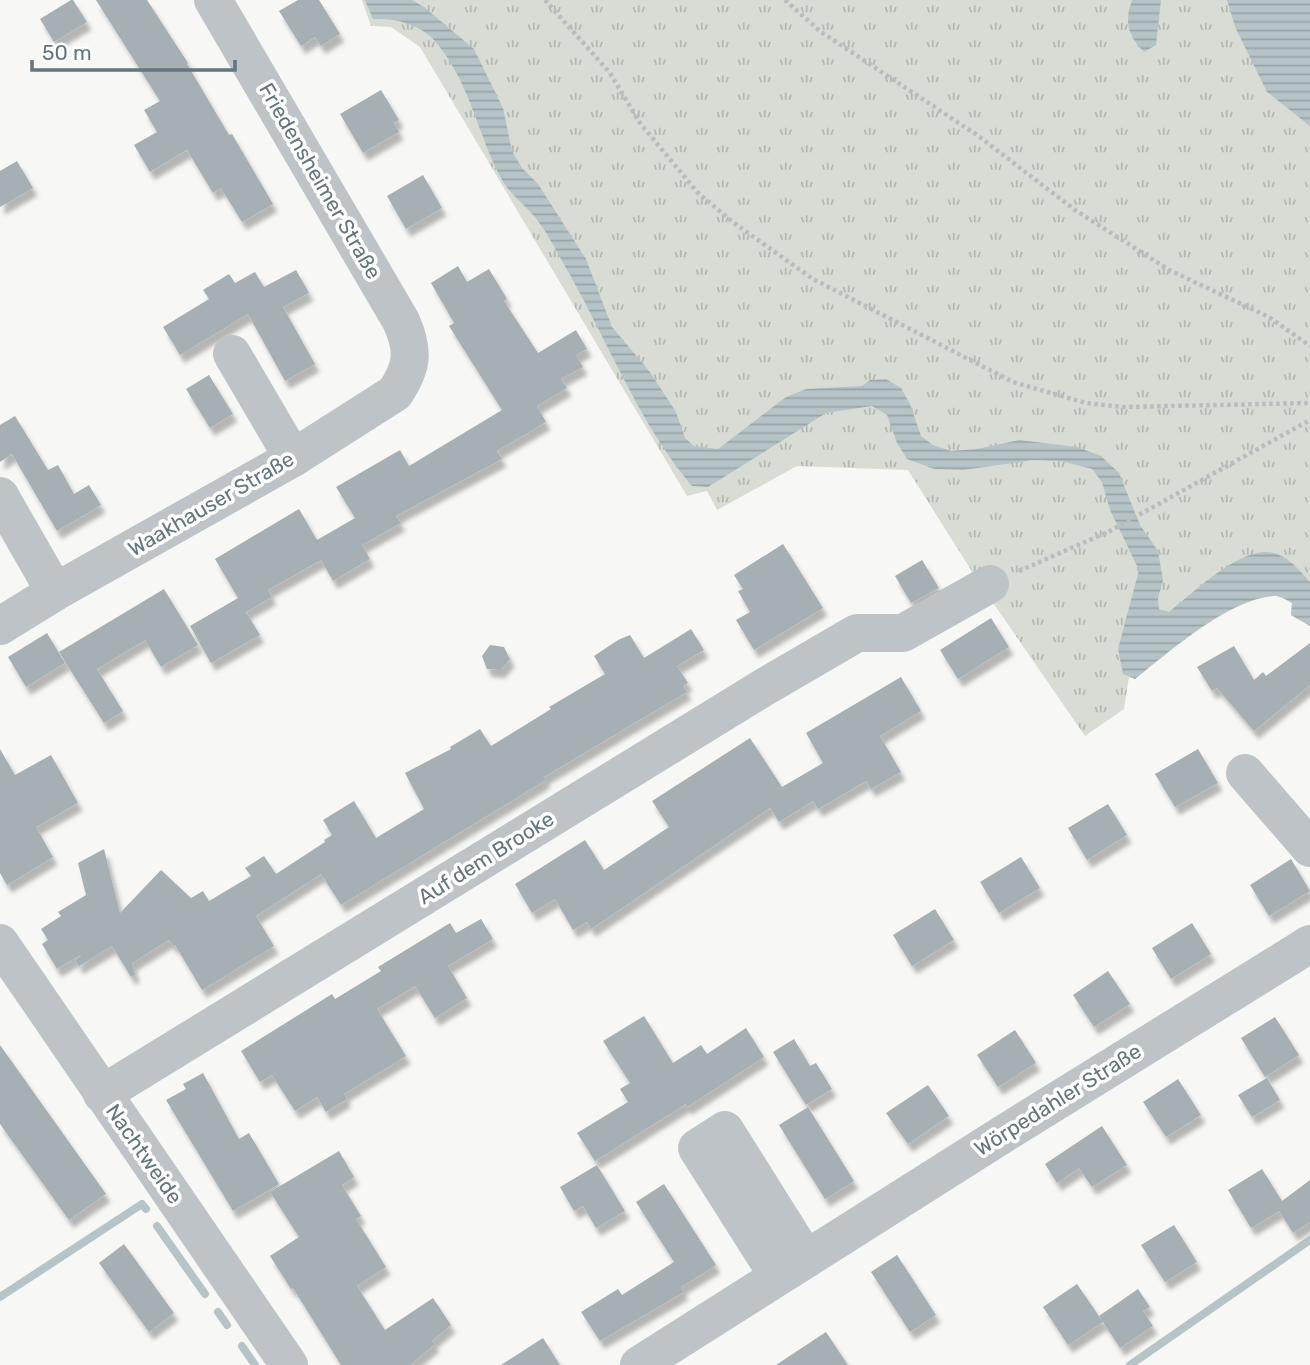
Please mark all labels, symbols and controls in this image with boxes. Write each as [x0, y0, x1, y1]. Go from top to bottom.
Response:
scale bar [32, 28, 234, 72]
text: 50 m [42, 40, 92, 65]
street label: Friedensheimer Straße [254, 78, 387, 283]
street label: Waakhauser Straße [123, 446, 298, 561]
street label: Auf dem Brooke [413, 806, 558, 909]
street label: Wörpedahler Straße [970, 1038, 1146, 1161]
street label: Nachtweide [101, 1099, 188, 1209]

